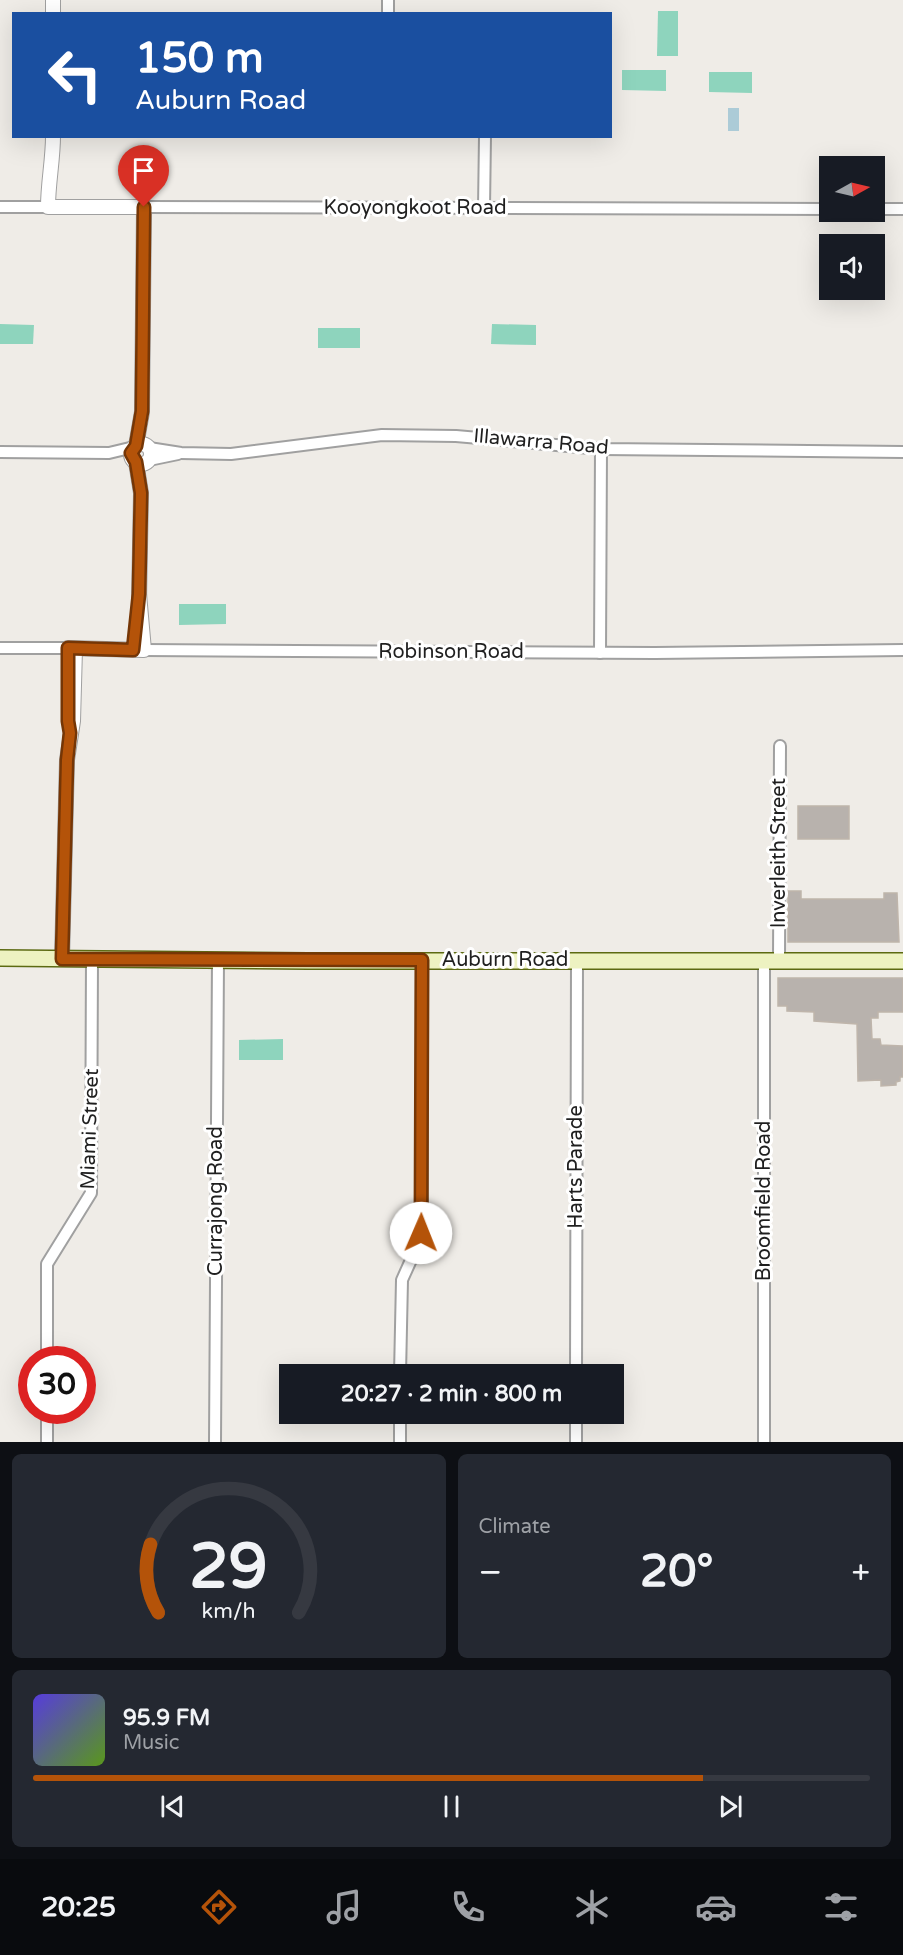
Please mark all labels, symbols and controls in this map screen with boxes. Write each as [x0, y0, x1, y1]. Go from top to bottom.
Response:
text: 150 m [135, 33, 264, 84]
icon: left [36, 36, 114, 114]
text: Auburn Road [135, 84, 306, 117]
pin [118, 145, 169, 207]
icon: arrive [127, 154, 160, 187]
north arrow [819, 156, 885, 222]
map controls [819, 156, 885, 300]
street label: Kooyongkoot Road [323, 196, 507, 220]
button: sound [819, 234, 885, 300]
street label: Illawarra Road [472, 424, 610, 460]
street label: Robinson Road [378, 640, 524, 664]
street label: Inverleith Street [767, 777, 791, 928]
street label: Auburn Road [442, 948, 568, 972]
street label: Miami Street [76, 1068, 104, 1190]
street label: Harts Parade [564, 1105, 588, 1229]
street label: Broomfield Road [752, 1121, 776, 1281]
street label: Currajong Road [204, 1126, 228, 1276]
position arrow [389, 1201, 453, 1265]
speed limit sign: 30 [18, 1346, 96, 1424]
text: 20:27 · 2 min · 800 m [341, 1381, 562, 1407]
text: Climate [479, 1515, 551, 1539]
text: 29 [190, 1530, 268, 1605]
text: 20° [640, 1545, 713, 1599]
text: − [479, 1553, 502, 1592]
text: + [851, 1553, 870, 1592]
text: km/h [202, 1598, 256, 1624]
text: 95.9 FM [123, 1705, 210, 1731]
text: Music [123, 1731, 179, 1755]
icon: previous [156, 1790, 189, 1823]
icon: pause [435, 1790, 468, 1823]
icon: next [714, 1790, 747, 1823]
icon: directions [198, 1886, 240, 1928]
icon: music [323, 1886, 365, 1928]
icon: phone [447, 1886, 489, 1928]
icon: climate [571, 1886, 613, 1928]
icon: car [695, 1886, 737, 1928]
icon: filters [820, 1886, 862, 1928]
text: 20:25 [41, 1891, 116, 1924]

